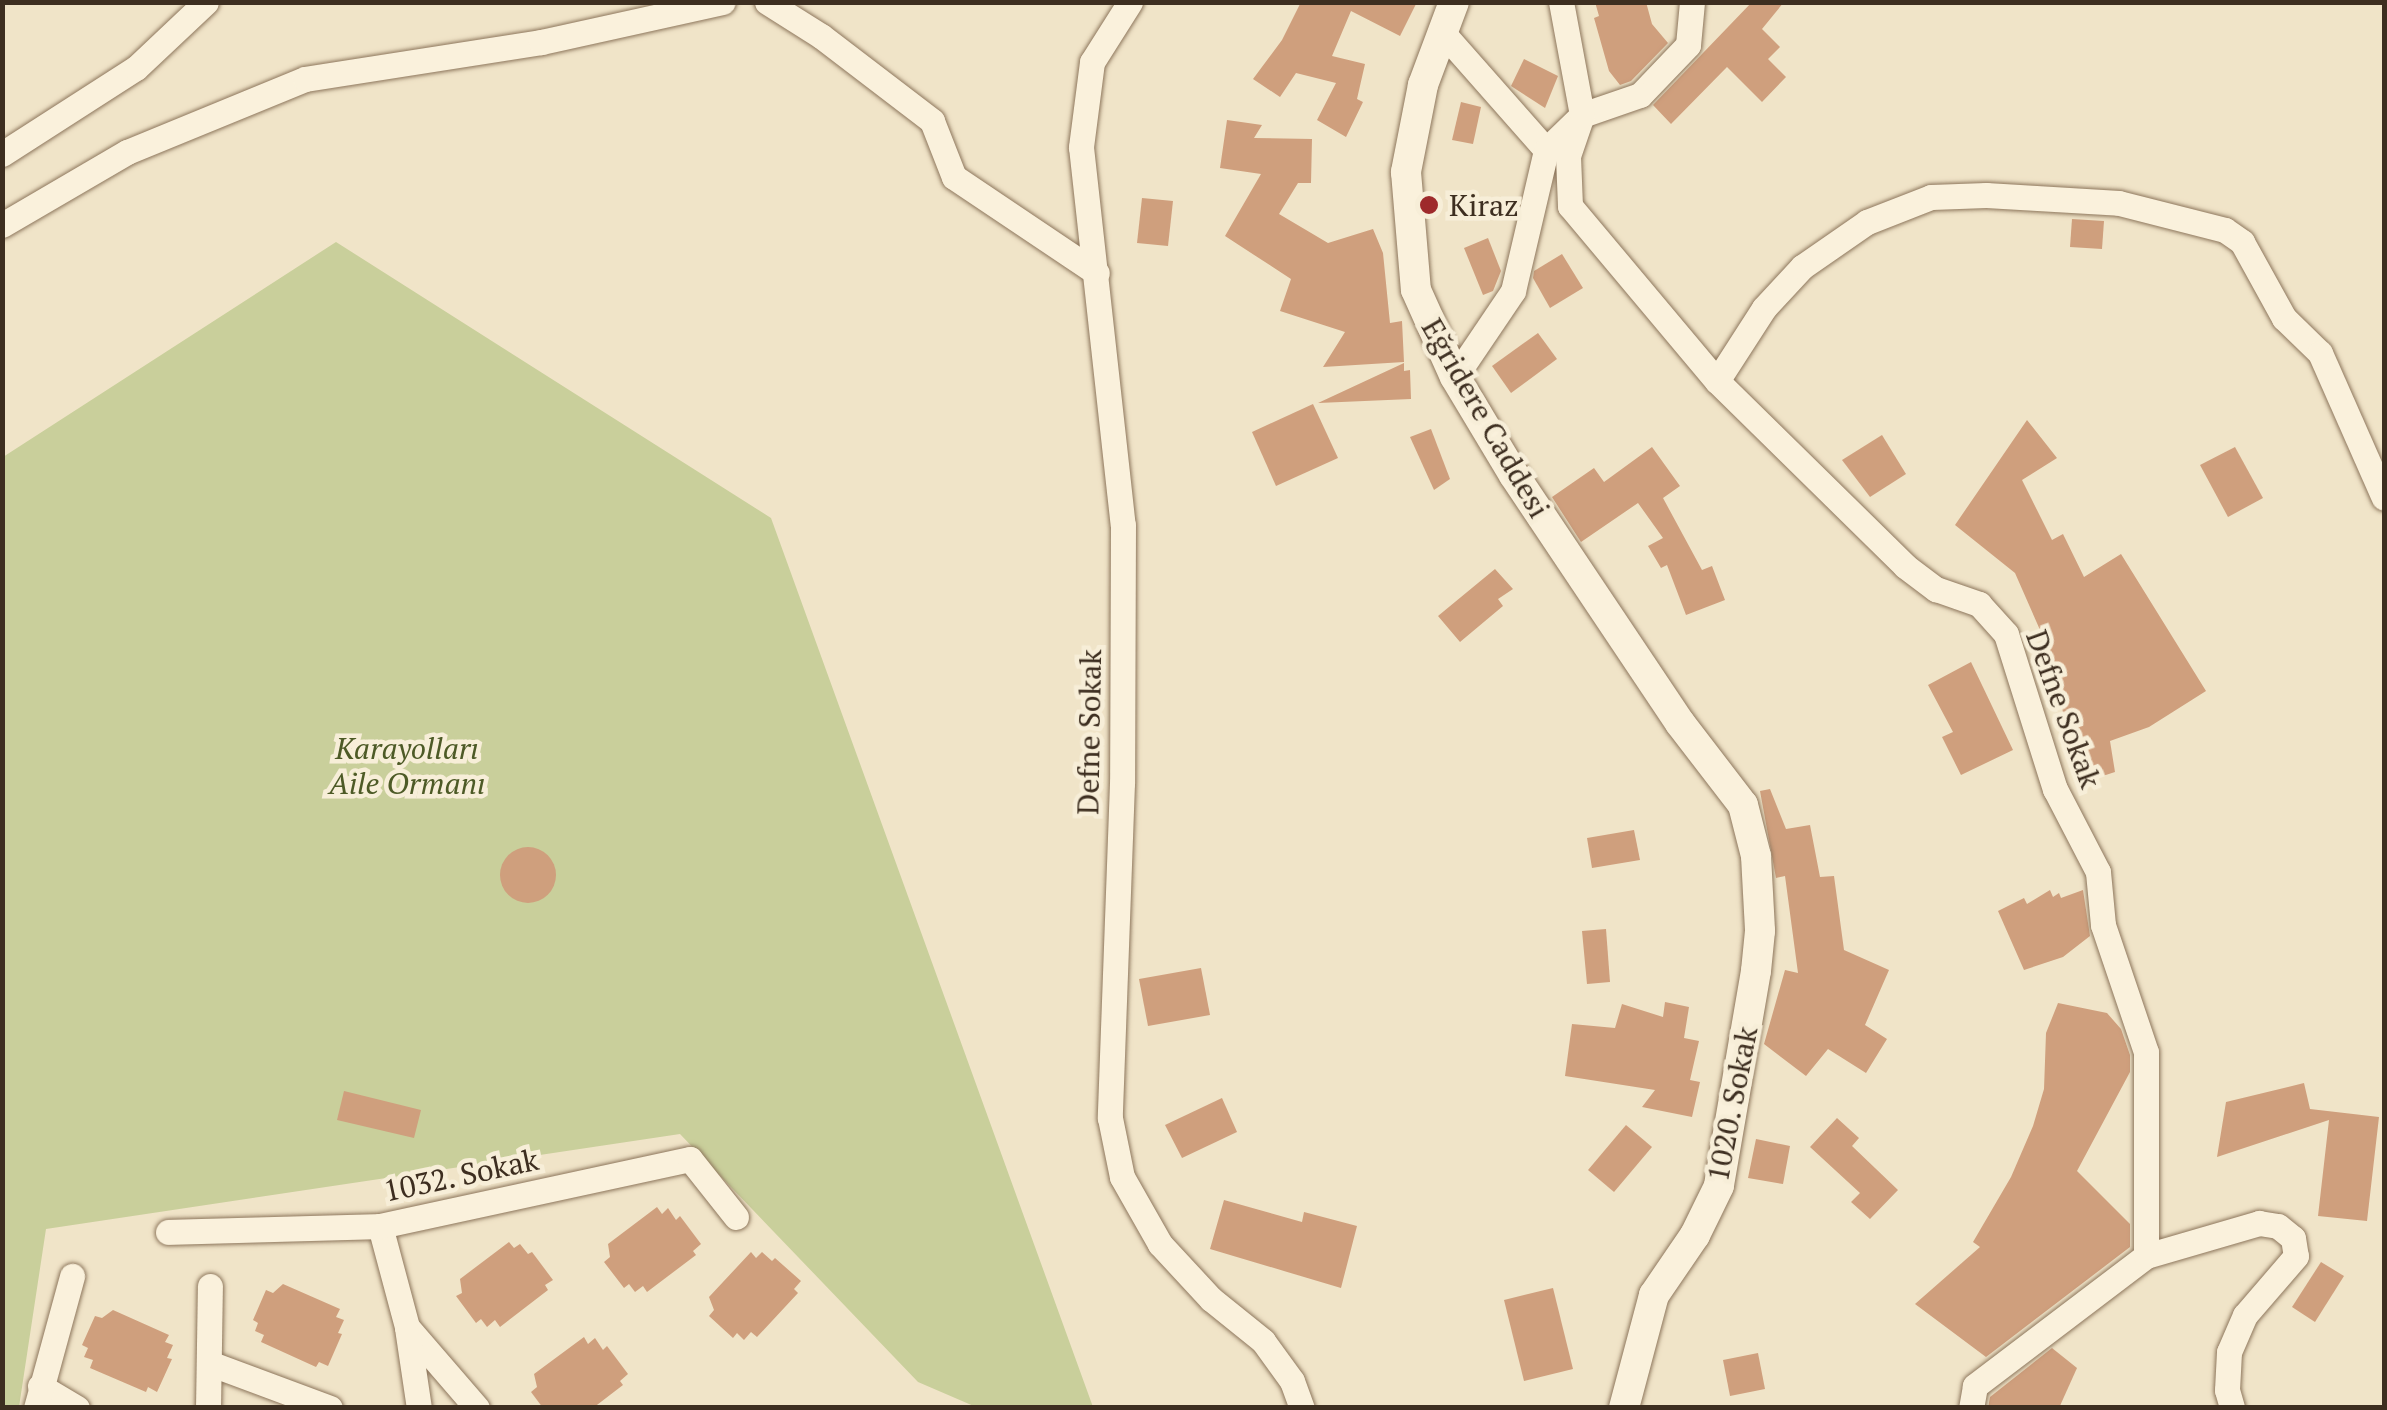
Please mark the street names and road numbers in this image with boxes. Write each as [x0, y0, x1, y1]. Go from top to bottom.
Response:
street label: Eğridere Caddesi [1414, 312, 1558, 524]
street label: Defne Sokak [2019, 625, 2109, 793]
street label: Defne Sokak [1070, 649, 1108, 815]
street label: 1020. Sokak [1699, 1023, 1765, 1185]
street label: 1032. Sokak [380, 1141, 542, 1209]

